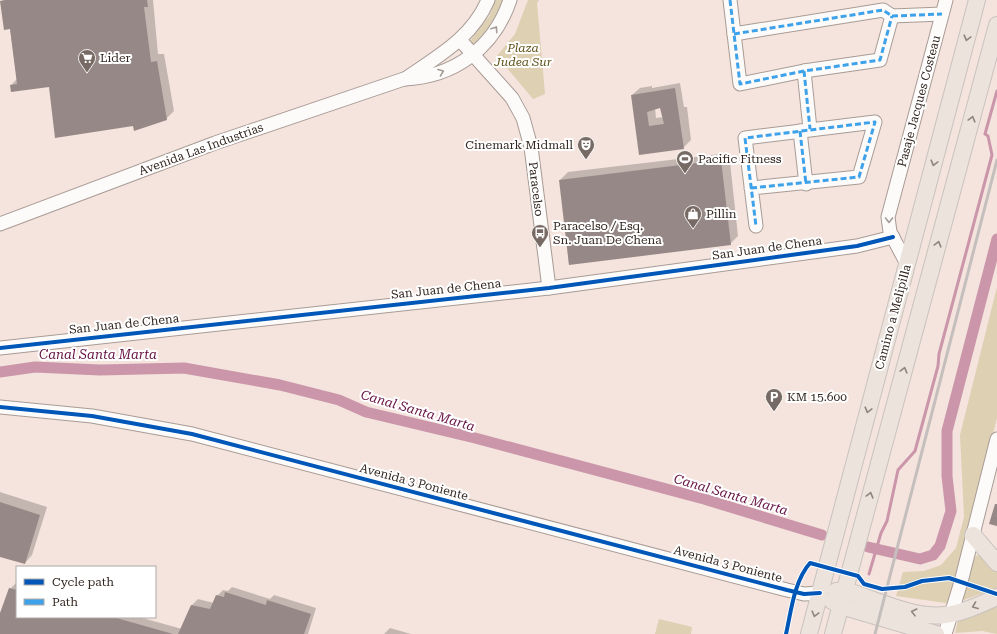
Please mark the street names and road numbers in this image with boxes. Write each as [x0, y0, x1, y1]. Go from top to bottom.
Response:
street label: Pasaje Jacques Costeau [895, 33, 943, 168]
street label: Avenida Las Industrias [137, 120, 265, 178]
street label: Paracelso [526, 161, 546, 217]
street label: San Juan de Chena [711, 233, 823, 263]
street label: Camino a Melipilla [872, 262, 914, 371]
street label: San Juan de Chena [390, 276, 502, 302]
street label: San Juan de Chena [68, 311, 180, 337]
street label: Avenida 3 Poniente [358, 461, 470, 503]
street label: Avenida 3 Poniente [672, 543, 784, 585]

